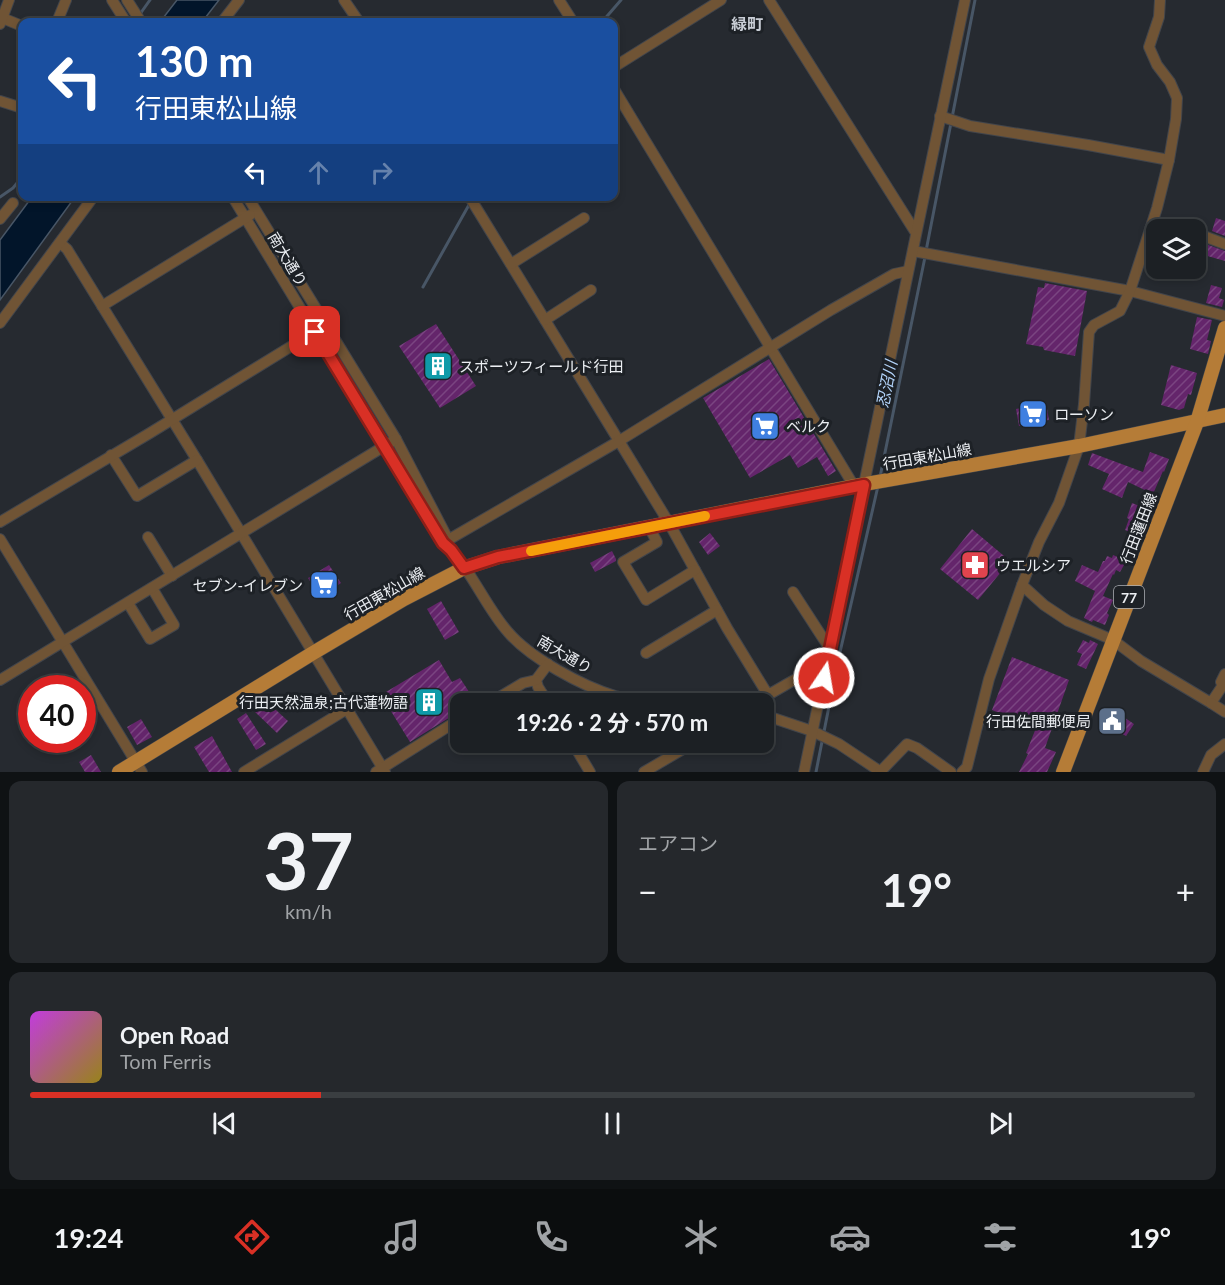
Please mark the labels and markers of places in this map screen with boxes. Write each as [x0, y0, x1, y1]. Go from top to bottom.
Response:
pin [289, 306, 340, 357]
building icon: スポーツフィールド行田 [422, 350, 454, 382]
place label: スポーツフィールド行田 [459, 357, 623, 375]
supermarket icon: ローソン [1017, 398, 1049, 430]
place label: ローソン [1054, 405, 1114, 423]
supermarket icon: ベルク [749, 410, 781, 442]
place label: ベルク [786, 417, 831, 435]
pharmacy icon: ウエルシア [959, 549, 991, 581]
place label: ウエルシア [996, 556, 1071, 574]
supermarket icon: セブン-イレブン [308, 569, 340, 601]
place label: セブン-イレブン [192, 576, 303, 594]
building icon: 行田天然温泉;古代蓮物語 [413, 686, 445, 718]
place label: 行田天然温泉;古代蓮物語 [239, 693, 408, 711]
public building icon: 行田佐間郵便局 [1096, 705, 1128, 737]
place label: 行田佐間郵便局 [986, 712, 1091, 730]

